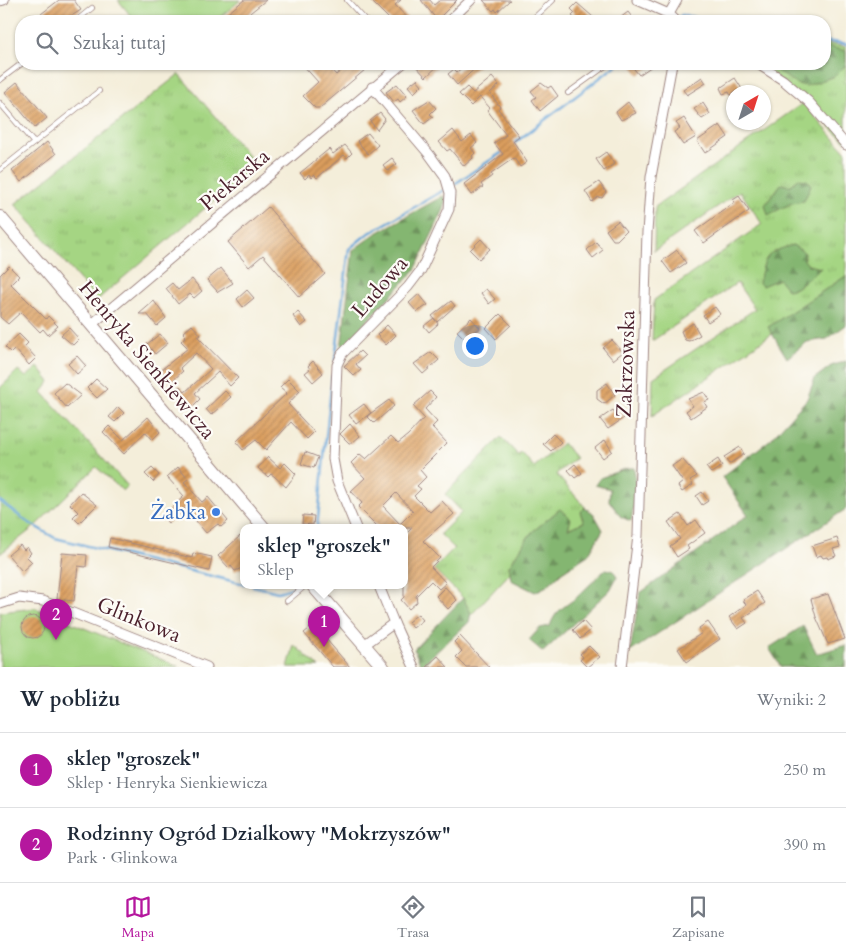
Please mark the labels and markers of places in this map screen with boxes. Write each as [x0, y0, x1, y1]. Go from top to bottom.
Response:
place label: Żabka [150, 498, 206, 527]
marker: Żabka [210, 506, 222, 518]
pin: 2 [40, 599, 72, 640]
pin: 1 [308, 606, 340, 647]

